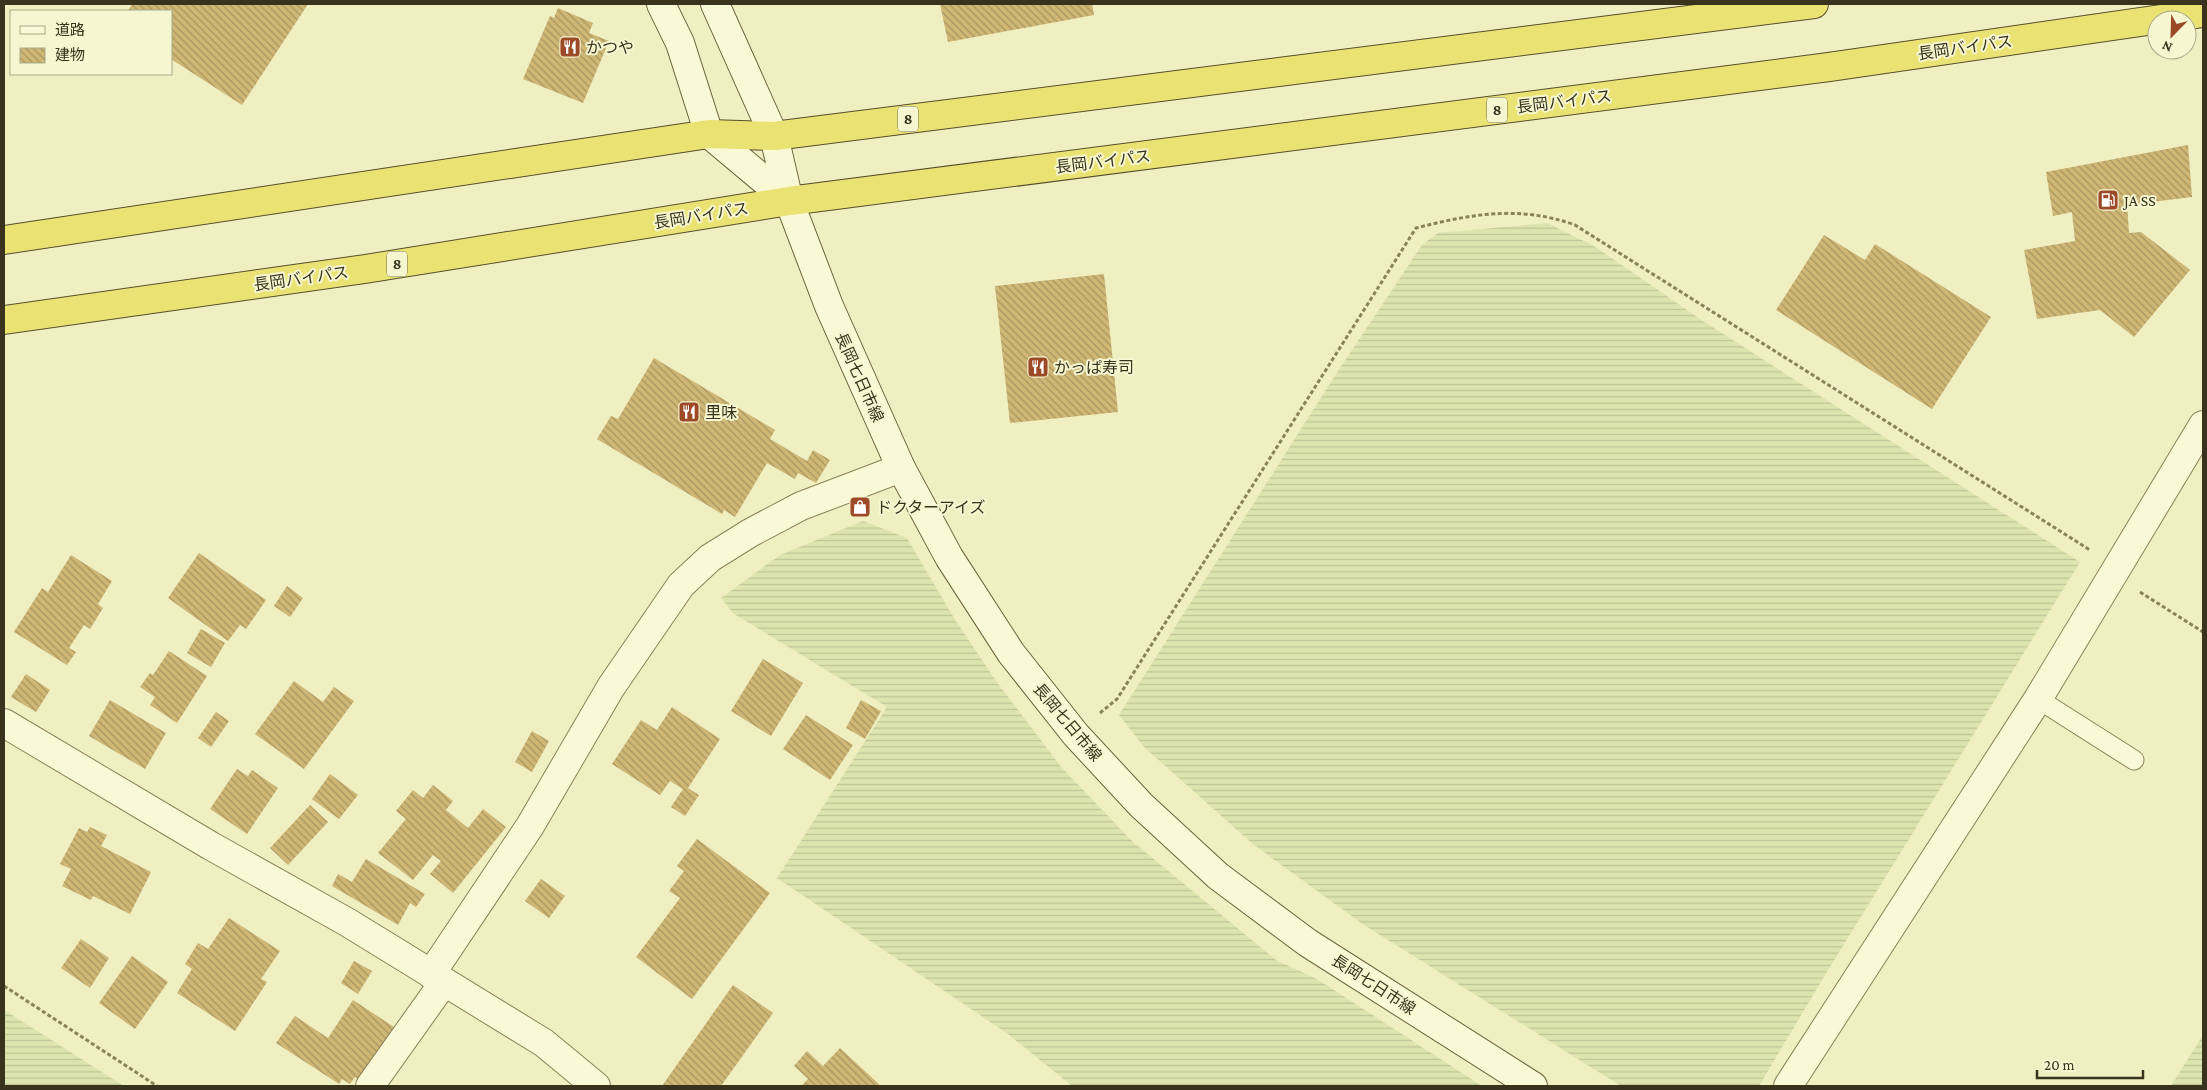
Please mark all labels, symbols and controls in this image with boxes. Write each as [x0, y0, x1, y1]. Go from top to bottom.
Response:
legend [10, 10, 172, 75]
north arrow [2147, 10, 2197, 60]
text: 道路 [55, 22, 85, 38]
street label: 長岡バイパス [1917, 32, 2014, 63]
restaurant icon: かつや [558, 35, 582, 59]
text: N [2159, 38, 2174, 56]
place label: かつや [586, 39, 634, 56]
text: 建物 [55, 47, 85, 63]
street label: 長岡バイパス [1516, 87, 1613, 116]
road number: 8 [1487, 98, 1507, 122]
road number: 8 [898, 106, 918, 132]
street label: 長岡バイパス [1055, 147, 1152, 176]
fuel station icon: JA SS [2096, 188, 2120, 212]
place label: JA SS [2122, 192, 2156, 210]
street label: 長岡バイパス [652, 200, 750, 231]
road number: 8 [387, 252, 407, 276]
street label: 長岡バイパス [253, 263, 350, 294]
street label: 長岡七日市線 [832, 330, 887, 425]
restaurant icon: かっぱ寿司 [1026, 355, 1050, 379]
place label: かっぱ寿司 [1054, 359, 1134, 376]
restaurant icon: 里味 [677, 400, 701, 424]
place label: 里味 [705, 404, 737, 421]
shop icon: ドクターアイズ [848, 495, 872, 519]
place label: ドクターアイズ [876, 499, 985, 516]
street label: 長岡七日市線 [1030, 680, 1105, 765]
street label: 長岡七日市線 [1329, 951, 1419, 1018]
scale bar [2037, 1048, 2143, 1080]
text: 20 m [2044, 1057, 2075, 1073]

